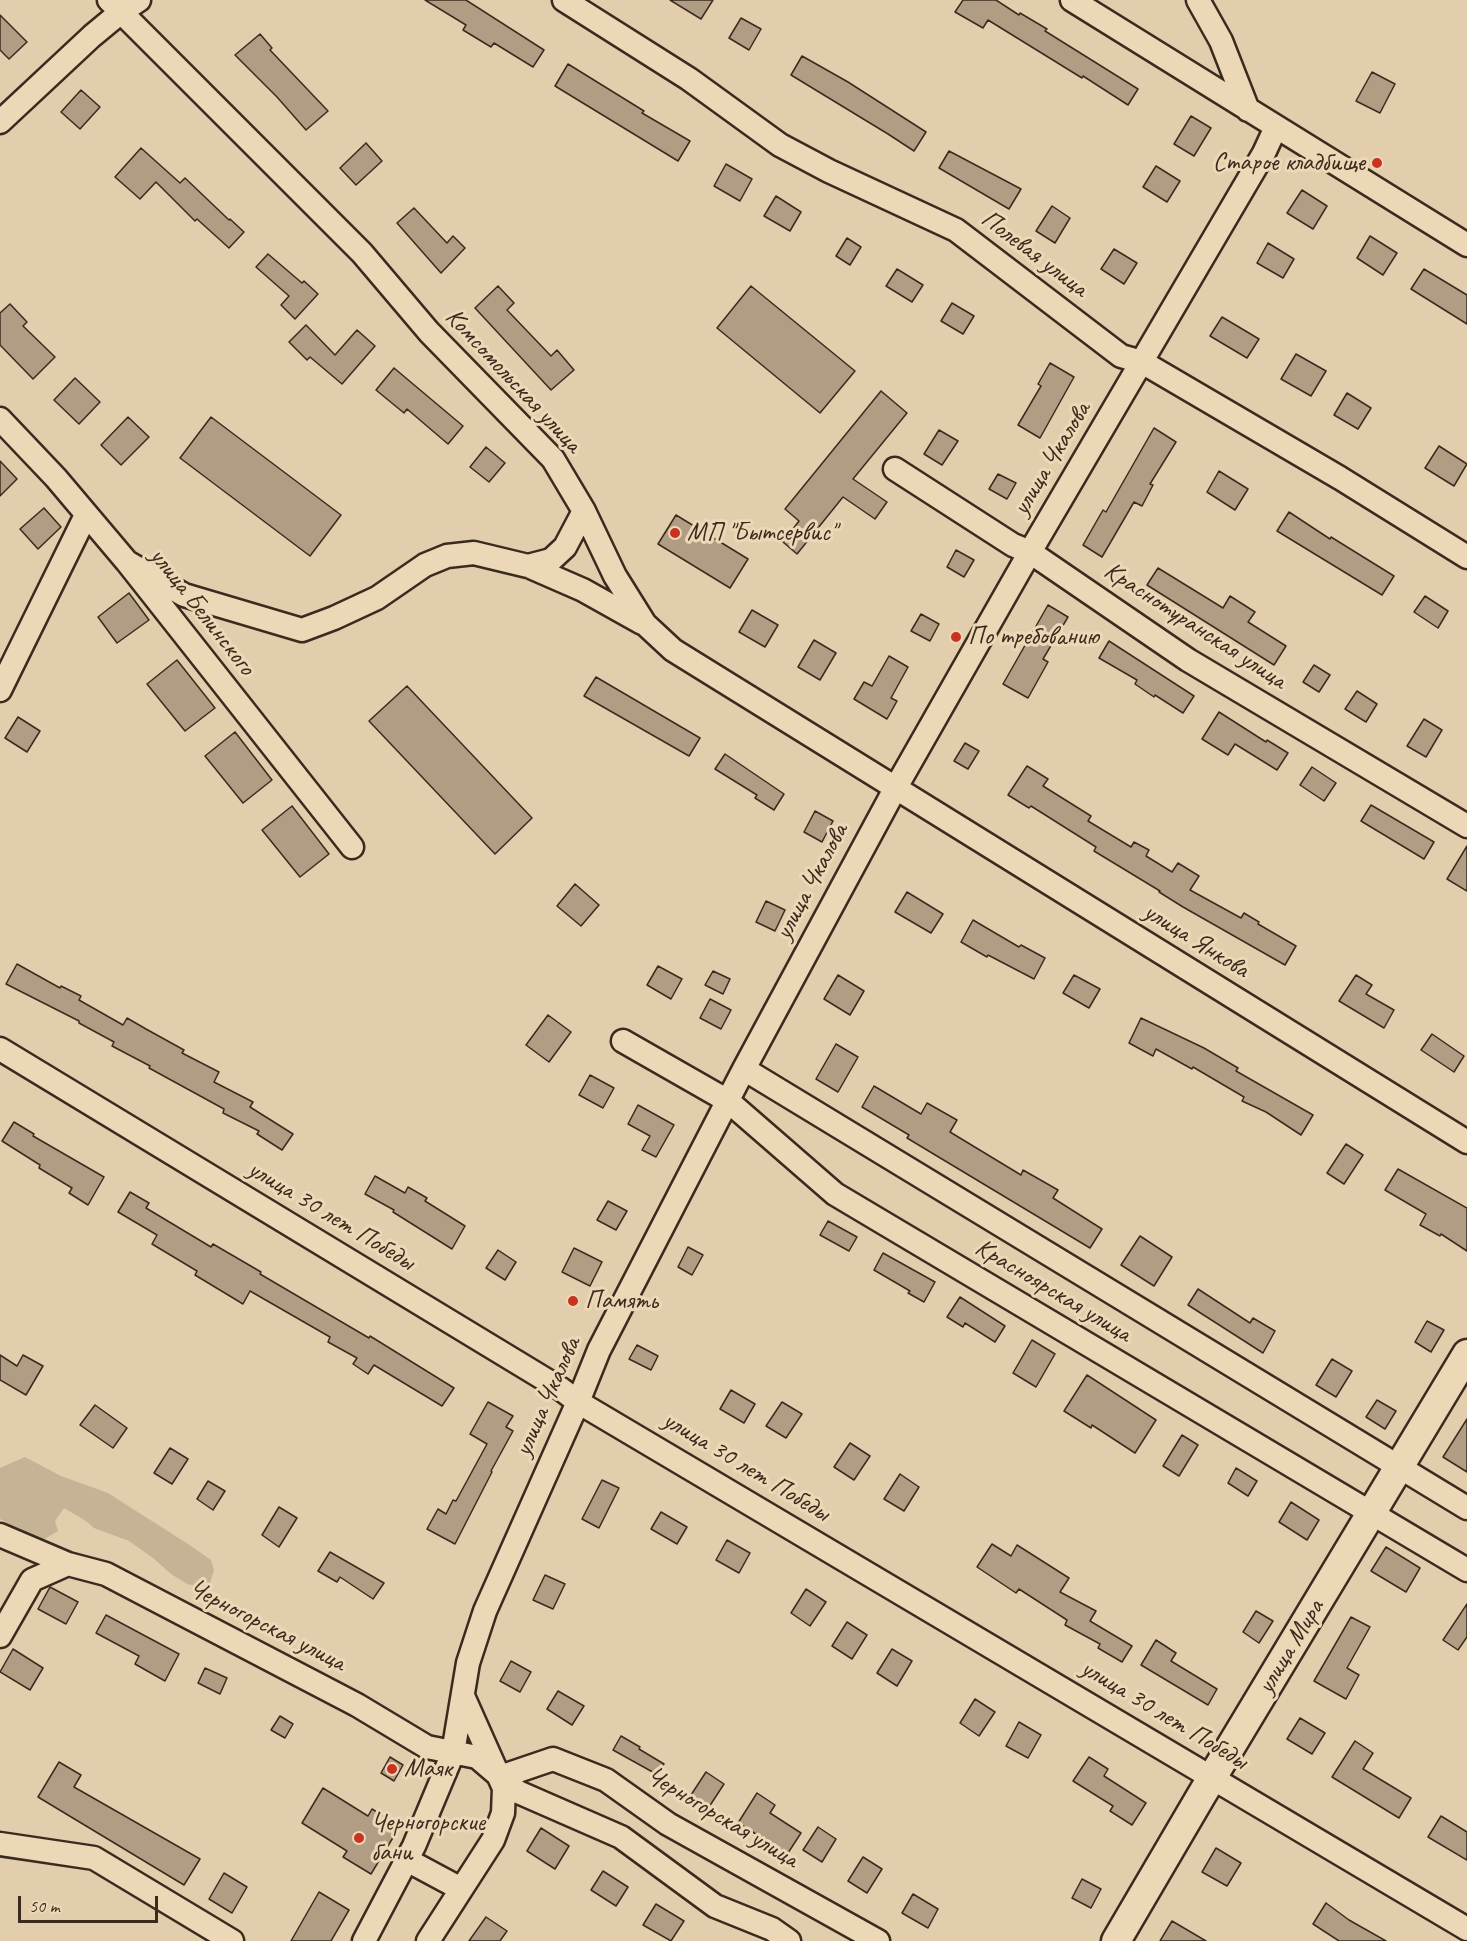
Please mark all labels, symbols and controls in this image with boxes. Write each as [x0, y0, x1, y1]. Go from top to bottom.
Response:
place label: Старое кладбище [1213, 147, 1365, 179]
marker: Старое кладбище [1370, 156, 1384, 170]
street label: Полевая улица [974, 204, 1094, 304]
street label: Комсомольская улица [438, 302, 588, 460]
street label: улица Чкалова [1006, 397, 1098, 521]
place label: МП "Бытсервис" [687, 517, 836, 549]
marker: МП "Бытсервис" [668, 526, 682, 540]
street label: улица Белинского [142, 542, 262, 682]
street label: Краснотуранская улица [1098, 555, 1292, 697]
place label: По требованию [968, 621, 1099, 653]
marker: По требованию [949, 630, 963, 644]
street label: улица Чкалова [768, 819, 856, 945]
street label: улица Янкова [1138, 896, 1254, 986]
street label: улица 30 лет Победы [242, 1154, 420, 1278]
street label: Красноярская улица [969, 1232, 1137, 1350]
place label: Память [585, 1285, 658, 1317]
marker: Память [566, 1294, 580, 1308]
street label: улица Чкалова [508, 1333, 588, 1461]
street label: улица 30 лет Победы [657, 1405, 835, 1529]
street label: Черногорская улица [183, 1573, 351, 1679]
street label: улица Мира [1251, 1594, 1331, 1700]
street label: улица 30 лет Победы [1075, 1653, 1253, 1777]
place label: Маяк [404, 1753, 452, 1785]
street label: Черногорская улица [640, 1760, 804, 1876]
marker: Маяк [385, 1762, 399, 1776]
place label: Черногорские бани [371, 1807, 485, 1868]
marker: Черногорские бани [352, 1831, 366, 1845]
scale bar [21, 1884, 160, 1922]
text: 50 m [29, 1895, 60, 1917]

